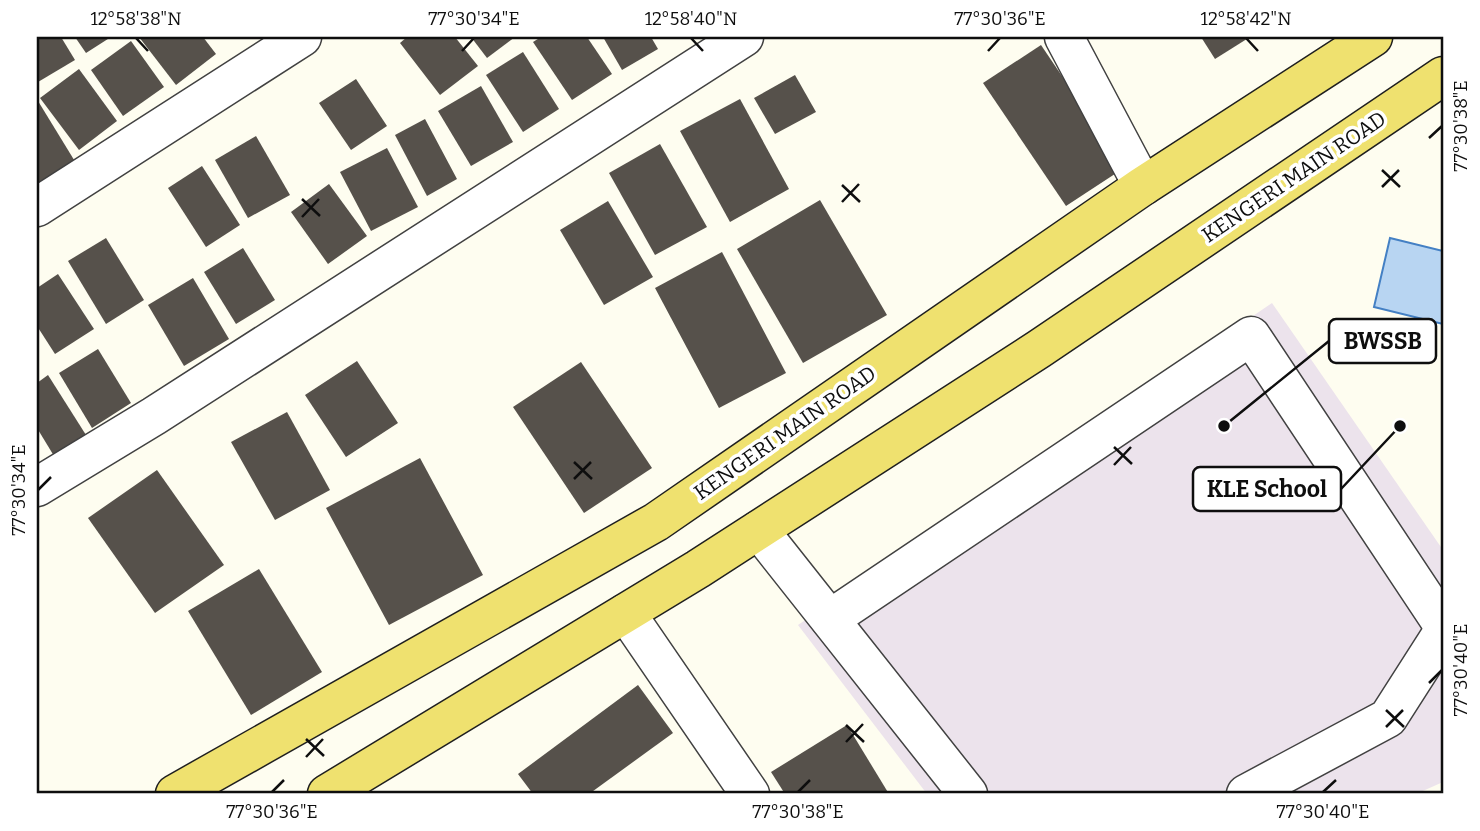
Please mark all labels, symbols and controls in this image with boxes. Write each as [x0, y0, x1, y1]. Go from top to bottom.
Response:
text: 12°58'38"N [90, 8, 182, 30]
text: 77°30'34"E [428, 8, 520, 30]
text: 12°58'40"N [645, 8, 737, 30]
text: 77°30'36"E [954, 8, 1046, 30]
text: 12°58'42"N [1201, 8, 1291, 30]
text: 77°30'38"E [1450, 80, 1472, 172]
street label: KENGERI MAIN ROAD [1197, 106, 1391, 248]
callout: BWSSB [1329, 319, 1436, 363]
text: BWSSB [1344, 327, 1422, 355]
street label: KENGERI MAIN ROAD [689, 360, 881, 506]
text: 77°30'34"E [8, 444, 30, 536]
callout: KLE School [1193, 467, 1341, 511]
text: KLE School [1207, 475, 1327, 503]
text: 77°30'40"E [1450, 624, 1472, 716]
text: 77°30'36"E [226, 801, 318, 823]
text: 77°30'38"E [752, 801, 844, 823]
text: 77°30'40"E [1277, 801, 1369, 823]

